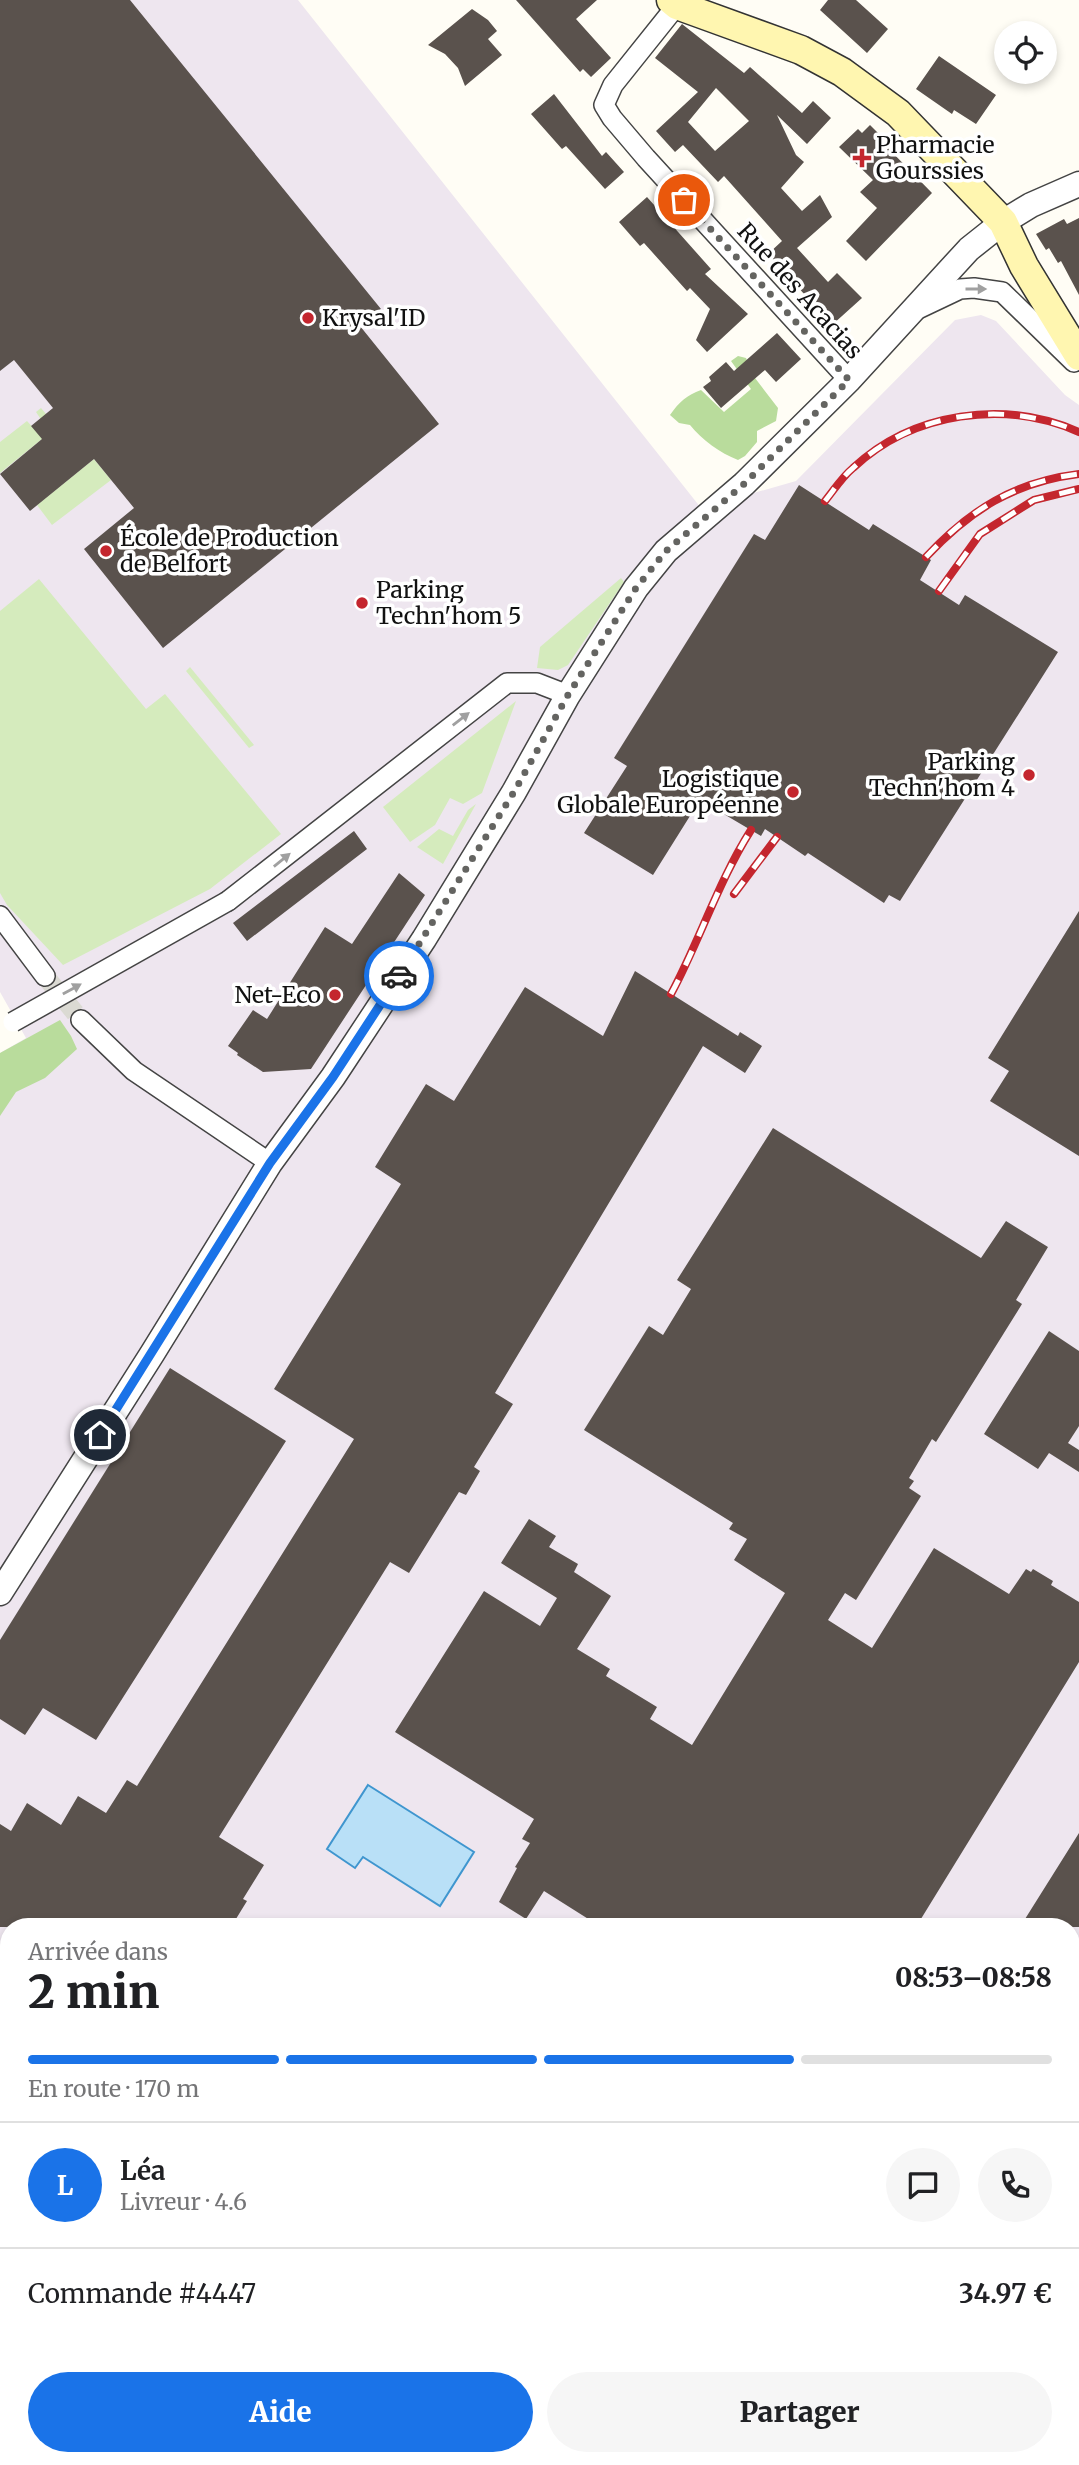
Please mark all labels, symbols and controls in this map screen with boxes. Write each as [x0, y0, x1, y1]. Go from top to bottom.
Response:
map controls [994, 21, 1057, 84]
button: locate [994, 21, 1057, 84]
place label: Pharmacie Gourssies [876, 130, 995, 185]
marker: Pharmacie Gourssies [854, 150, 870, 166]
pin [654, 170, 714, 230]
icon: bag [665, 181, 703, 219]
street label: Rue des Acacias [732, 217, 869, 365]
one-way arrow [965, 283, 987, 295]
place label: Krysal'ID [322, 303, 425, 332]
marker: Krysal'ID [300, 310, 316, 326]
place label: École de Production de Belfort [120, 523, 339, 578]
marker: École de Production de Belfort [98, 543, 114, 559]
place label: Parking Techn'hom 5 [376, 575, 522, 630]
marker: Parking Techn'hom 5 [354, 595, 370, 611]
one-way arrow [452, 713, 470, 727]
place label: Parking Techn'hom 4 [869, 747, 1015, 802]
place label: Logistique Globale Européenne [557, 764, 779, 819]
marker: Parking Techn'hom 4 [1021, 767, 1037, 783]
marker: Logistique Globale Européenne [785, 784, 801, 800]
one-way arrow [274, 853, 291, 868]
courier [364, 941, 434, 1011]
icon: car [380, 957, 418, 995]
place label: Net-Eco [234, 980, 321, 1009]
one-way arrow [63, 983, 82, 995]
marker: Net-Eco [327, 987, 343, 1003]
pin [70, 1405, 130, 1465]
icon: home [81, 1416, 119, 1454]
text: Arrivée dans [28, 1937, 168, 1966]
text: 08:53–08:58 [895, 1961, 1052, 1994]
text: 2 min [28, 1963, 160, 2021]
text: En route · 170 m [28, 2074, 199, 2103]
button: chat [886, 2148, 960, 2222]
button: phone [978, 2148, 1052, 2222]
text: Léa [120, 2154, 165, 2187]
text: L [57, 2169, 73, 2202]
text: Livreur · 4.6 [120, 2187, 247, 2216]
text: Commande #4447 [28, 2277, 256, 2310]
text: 34.97 € [959, 2277, 1052, 2310]
button: Aide [28, 2372, 533, 2452]
button: Partager [547, 2372, 1052, 2452]

